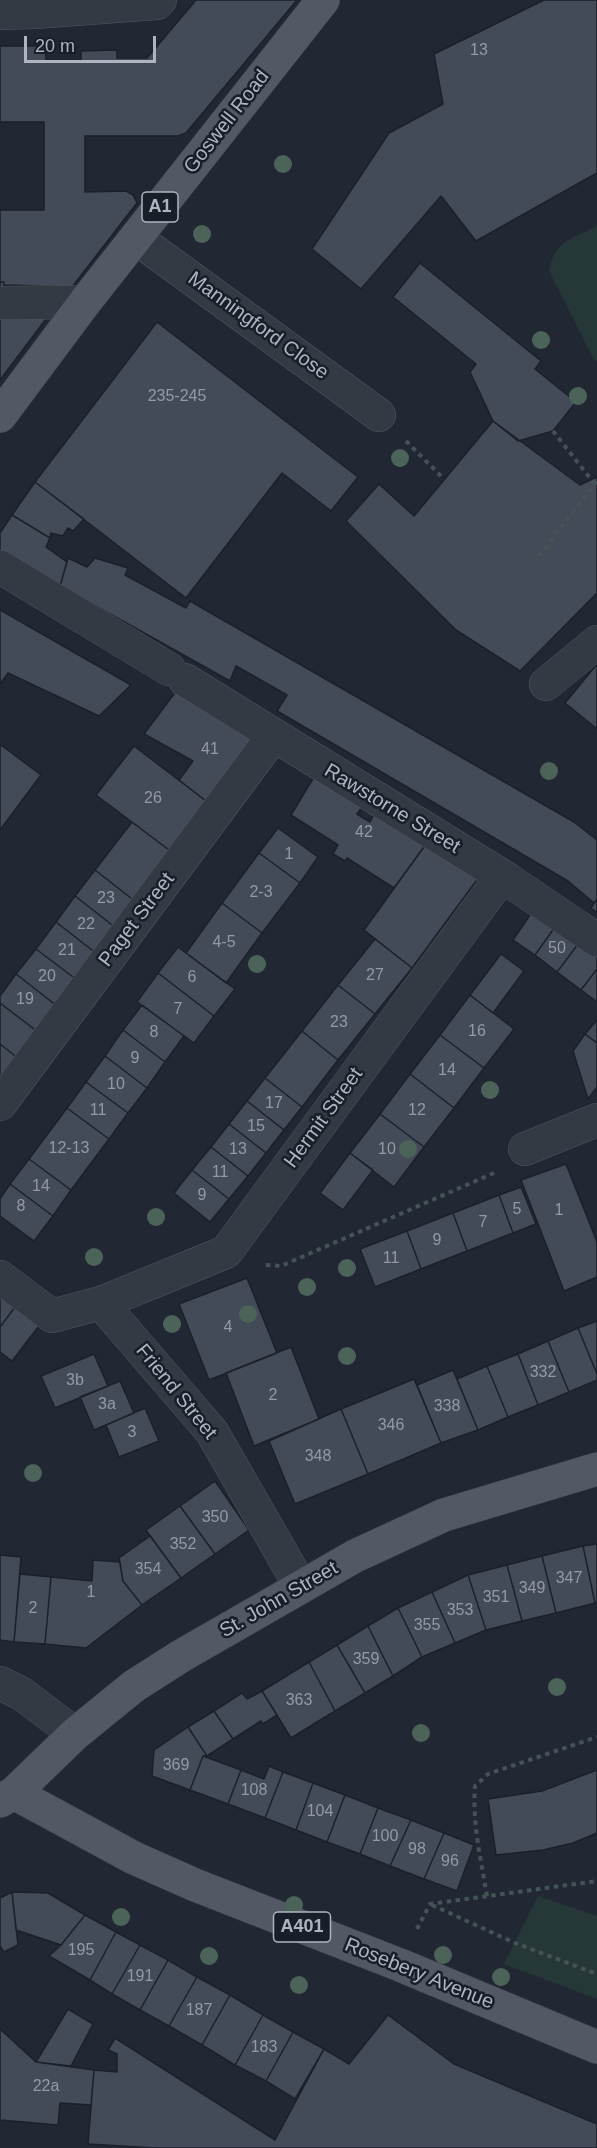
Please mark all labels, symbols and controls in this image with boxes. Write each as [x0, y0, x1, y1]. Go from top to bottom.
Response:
scale bar [27, 24, 159, 62]
text: 20 m [35, 36, 75, 56]
house number: 13 [470, 41, 488, 61]
street label: Goswell Road [179, 66, 275, 178]
road number: A1 [142, 192, 178, 222]
street label: Manningford Close [183, 267, 333, 385]
house number: 235-245 [148, 387, 206, 407]
house number: 41 [201, 740, 219, 760]
street label: Rawstorne Street [320, 759, 464, 859]
house number: 26 [144, 789, 162, 809]
house number: 42 [355, 823, 373, 843]
house number: 1 [285, 845, 293, 865]
street label: Paget Street [94, 868, 180, 972]
house number: 2-3 [249, 883, 273, 903]
house number: 23 [97, 889, 115, 909]
house number: 22 [77, 915, 95, 935]
house number: 4-5 [212, 933, 236, 953]
house number: 50 [548, 939, 566, 959]
house number: 21 [58, 941, 76, 961]
house number: 27 [366, 966, 384, 986]
house number: 20 [38, 967, 56, 987]
house number: 6 [188, 968, 196, 988]
house number: 19 [16, 990, 34, 1010]
house number: 7 [174, 1000, 182, 1020]
house number: 23 [330, 1013, 348, 1033]
house number: 16 [468, 1022, 486, 1042]
house number: 8 [150, 1023, 158, 1043]
house number: 9 [131, 1049, 139, 1069]
house number: 14 [438, 1061, 456, 1081]
street label: Hermit Street [280, 1063, 368, 1173]
house number: 10 [107, 1075, 125, 1095]
house number: 17 [265, 1094, 283, 1114]
house number: 11 [90, 1101, 106, 1121]
house number: 12 [408, 1101, 426, 1121]
house number: 15 [247, 1117, 265, 1137]
house number: 12-13 [49, 1139, 89, 1159]
house number: 13 [229, 1140, 247, 1160]
house number: 10 [378, 1140, 396, 1160]
house number: 11 [212, 1163, 228, 1183]
house number: 14 [32, 1177, 50, 1197]
house number: 9 [198, 1186, 206, 1206]
house number: 8 [17, 1197, 25, 1217]
house number: 5 [513, 1200, 521, 1220]
house number: 1 [555, 1201, 563, 1221]
house number: 7 [479, 1213, 487, 1233]
house number: 9 [433, 1231, 441, 1251]
house number: 11 [383, 1249, 399, 1269]
house number: 4 [224, 1318, 232, 1338]
street label: Friend Street [130, 1340, 222, 1444]
house number: 332 [530, 1363, 556, 1383]
house number: 3b [66, 1371, 84, 1391]
house number: 2 [269, 1386, 277, 1406]
house number: 3a [98, 1395, 116, 1415]
house number: 338 [434, 1397, 460, 1417]
house number: 346 [378, 1416, 404, 1436]
house number: 3 [128, 1423, 136, 1443]
house number: 348 [305, 1447, 331, 1467]
house number: 350 [202, 1508, 228, 1528]
house number: 352 [170, 1535, 196, 1555]
street label: St. John Street [216, 1557, 342, 1643]
house number: 354 [135, 1560, 161, 1580]
house number: 347 [556, 1569, 582, 1589]
house number: 349 [519, 1579, 545, 1599]
house number: 1 [87, 1583, 95, 1603]
house number: 351 [483, 1588, 509, 1608]
house number: 2 [29, 1599, 37, 1619]
house number: 353 [447, 1601, 473, 1621]
house number: 355 [414, 1616, 440, 1636]
house number: 359 [353, 1650, 379, 1670]
house number: 363 [286, 1691, 312, 1711]
house number: 369 [163, 1756, 189, 1776]
house number: 108 [241, 1781, 267, 1801]
house number: 104 [307, 1802, 333, 1822]
house number: 100 [372, 1827, 398, 1847]
house number: 98 [408, 1840, 426, 1860]
house number: 96 [441, 1852, 459, 1872]
road number: A401 [274, 1912, 330, 1942]
street label: Rosebery Avenue [341, 1933, 497, 2015]
house number: 195 [68, 1941, 94, 1961]
house number: 191 [127, 1967, 153, 1987]
house number: 187 [186, 2001, 212, 2021]
house number: 183 [251, 2038, 277, 2058]
house number: 22a [33, 2077, 59, 2097]

